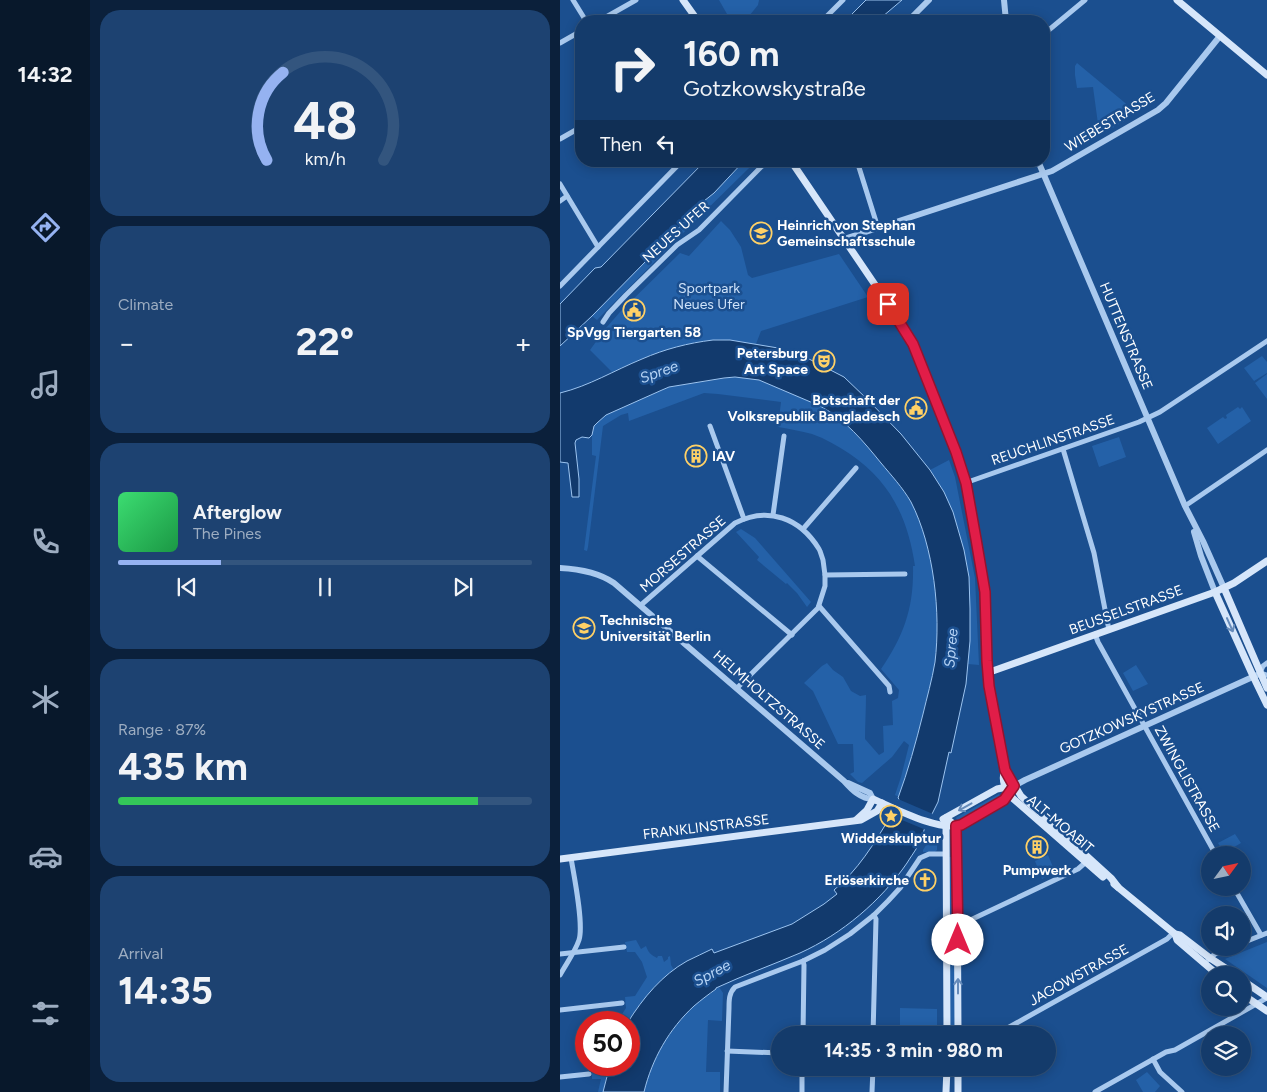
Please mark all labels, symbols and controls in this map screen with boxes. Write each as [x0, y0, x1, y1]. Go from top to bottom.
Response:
text: 160 m [683, 33, 780, 75]
icon: right [600, 35, 665, 100]
text: 14:32 [18, 61, 72, 88]
text: Gotzkowskystraße [683, 75, 866, 102]
street label: WIEBESTRASSE [1062, 88, 1158, 156]
text: 48 [293, 90, 357, 152]
icon: left [652, 130, 680, 158]
text: Then [600, 133, 642, 156]
text: km/h [305, 148, 345, 169]
street label: NEUES UFER [639, 197, 713, 266]
icon: directions [28, 210, 63, 245]
place label: Heinrich von Stephan Gemeinschaftsschule [777, 217, 916, 250]
school or university icon: Heinrich von Stephan Gemeinschaftsschule [749, 221, 773, 245]
park label: Sportpark Neues Ufer [673, 280, 745, 313]
street label: HUTTENSTRASSE [1096, 280, 1156, 392]
pin [867, 283, 909, 325]
icon: arrive [874, 290, 902, 318]
text: Climate [118, 295, 173, 314]
public building icon: SpVgg Tiergarten 58 [622, 298, 646, 322]
text: 22° [296, 319, 354, 365]
place label: SpVgg Tiergarten 58 [567, 324, 701, 341]
text: − [118, 326, 135, 360]
text: + [515, 326, 532, 360]
place label: Petersburg Art Space [737, 345, 808, 378]
theatre icon: Petersburg Art Space [812, 349, 836, 373]
water label: Spree [637, 357, 681, 387]
icon: music [28, 367, 63, 402]
place label: Botschaft der Volksrepublik Bangladesch [728, 392, 901, 425]
public building icon: Botschaft der Volksrepublik Bangladesch [904, 396, 928, 420]
street label: REUCHLINSTRASSE [989, 411, 1117, 469]
building icon: IAV [684, 444, 708, 468]
place label: IAV [712, 448, 735, 465]
text: Afterglow [193, 501, 282, 524]
street label: MORSESTRASSE [637, 512, 729, 596]
icon: phone [28, 524, 63, 559]
text: The Pines [193, 524, 262, 543]
icon: previous [173, 573, 201, 601]
icon: pause [311, 573, 339, 601]
icon: next [449, 573, 477, 601]
street label: BEUSSELSTRASSE [1067, 582, 1185, 638]
place label: Technische Universität Berlin [600, 612, 711, 645]
school or university icon: Technische Universität Berlin [572, 616, 596, 640]
one-way arrow [1225, 617, 1235, 632]
water label: Spree [940, 627, 962, 669]
street label: HELMHOLTZSTRASSE [710, 647, 828, 753]
street label: GOTZKOWSKYSTRASSE [1057, 678, 1207, 758]
icon: climate [28, 682, 63, 717]
text: Range · 87% [118, 720, 206, 739]
street label: ZWINGLISTRASSE [1151, 723, 1223, 835]
text: 435 km [118, 744, 248, 790]
street label: ALT-MOABIT [1023, 791, 1097, 857]
one-way arrow [957, 802, 972, 812]
place icon: Widderskulptur [879, 804, 903, 828]
street label: FRANKLINSTRASSE [642, 811, 770, 843]
place label: Widderskulptur [841, 830, 942, 847]
building icon: Pumpwerk [1025, 835, 1049, 859]
icon: car [28, 839, 63, 874]
north arrow [1201, 846, 1251, 896]
map controls [1201, 846, 1251, 1076]
place label: Pumpwerk [1003, 862, 1072, 879]
church icon: Erlöserkirche [913, 868, 937, 892]
place label: Erlöserkirche [824, 872, 909, 889]
button: sound [1201, 906, 1251, 956]
position arrow [931, 913, 983, 965]
street label: JAGOWSTRASSE [1026, 941, 1132, 1009]
text: Arrival [118, 944, 163, 963]
water label: Spree [690, 956, 734, 990]
button: search [1201, 966, 1251, 1016]
text: 14:35 [118, 968, 213, 1014]
one-way arrow [953, 979, 963, 995]
icon: filters [28, 996, 63, 1031]
speed limit sign: 50 [575, 1011, 640, 1076]
button: layers [1201, 1026, 1251, 1076]
text: 14:35 · 3 min · 980 m [824, 1039, 1003, 1062]

